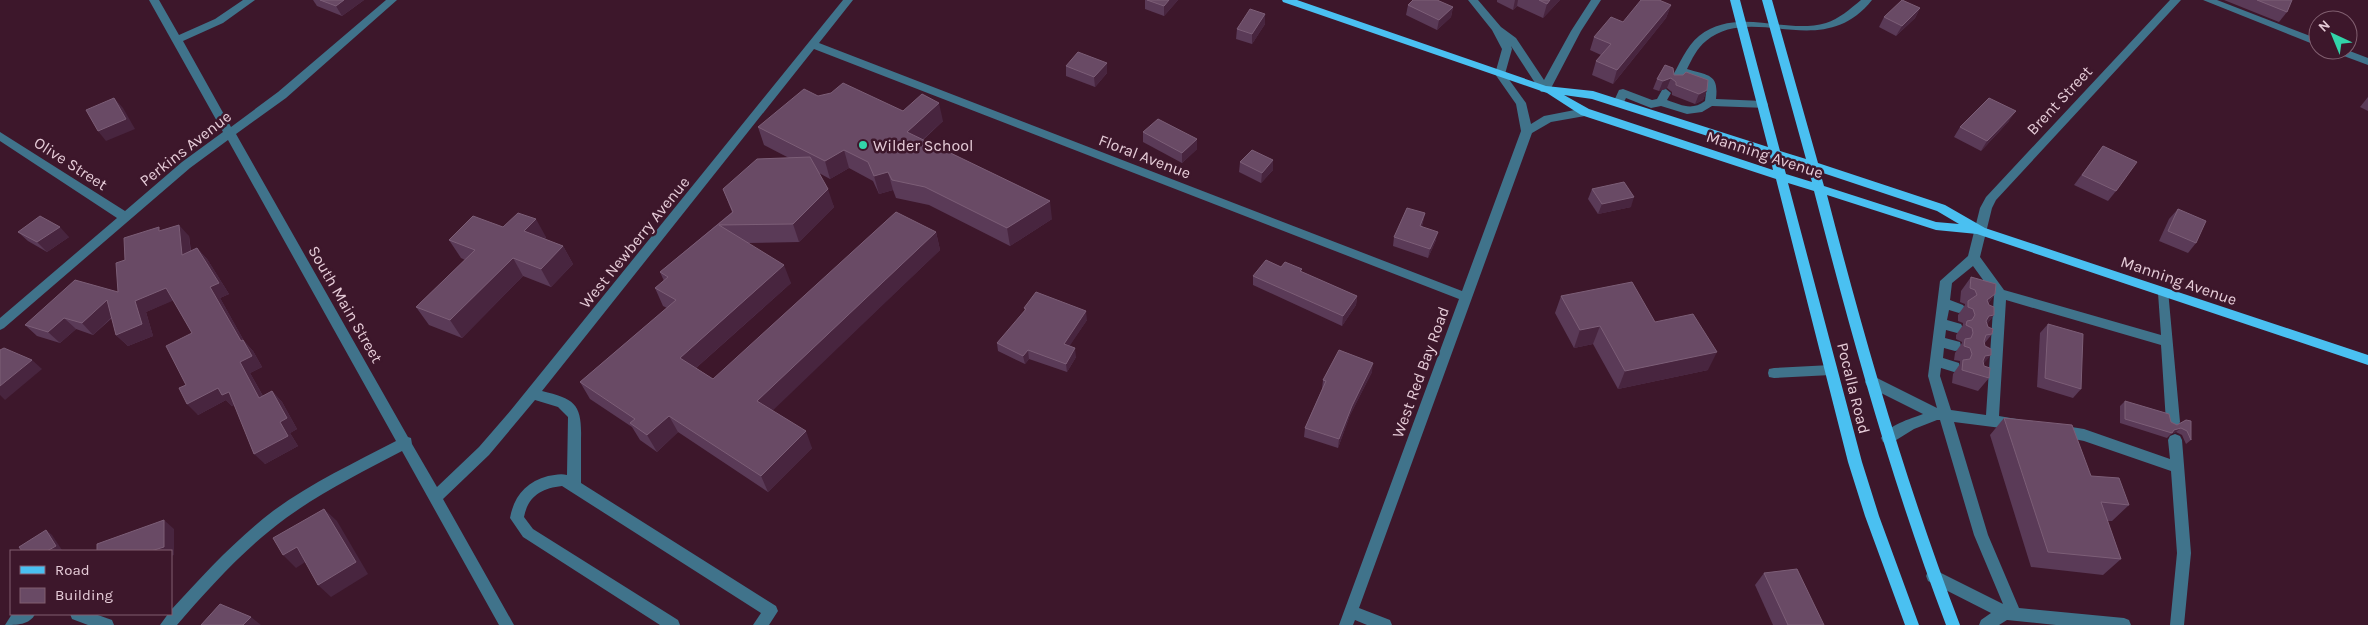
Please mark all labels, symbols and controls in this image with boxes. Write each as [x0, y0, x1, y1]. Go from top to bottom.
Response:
north arrow [2308, 10, 2358, 60]
text: N [2315, 16, 2334, 36]
street label: Brent Street [2023, 62, 2096, 139]
street label: Perkins Avenue [136, 107, 235, 190]
street label: Manning Avenue [1704, 127, 1826, 182]
street label: Floral Avenue [1096, 130, 1194, 183]
street label: Olive Street [31, 133, 111, 194]
place label: Wilder School [873, 136, 973, 155]
marker: Wilder School [857, 139, 869, 151]
street label: West Newberry Avenue [575, 173, 693, 312]
street label: South Main Street [304, 242, 387, 366]
street label: Manning Avenue [2118, 252, 2239, 309]
street label: West Red Bay Road [1388, 304, 1453, 440]
street label: Pocalla Road [1833, 341, 1874, 436]
legend [10, 550, 172, 615]
text: Road [55, 561, 90, 579]
text: Building [55, 586, 113, 604]

